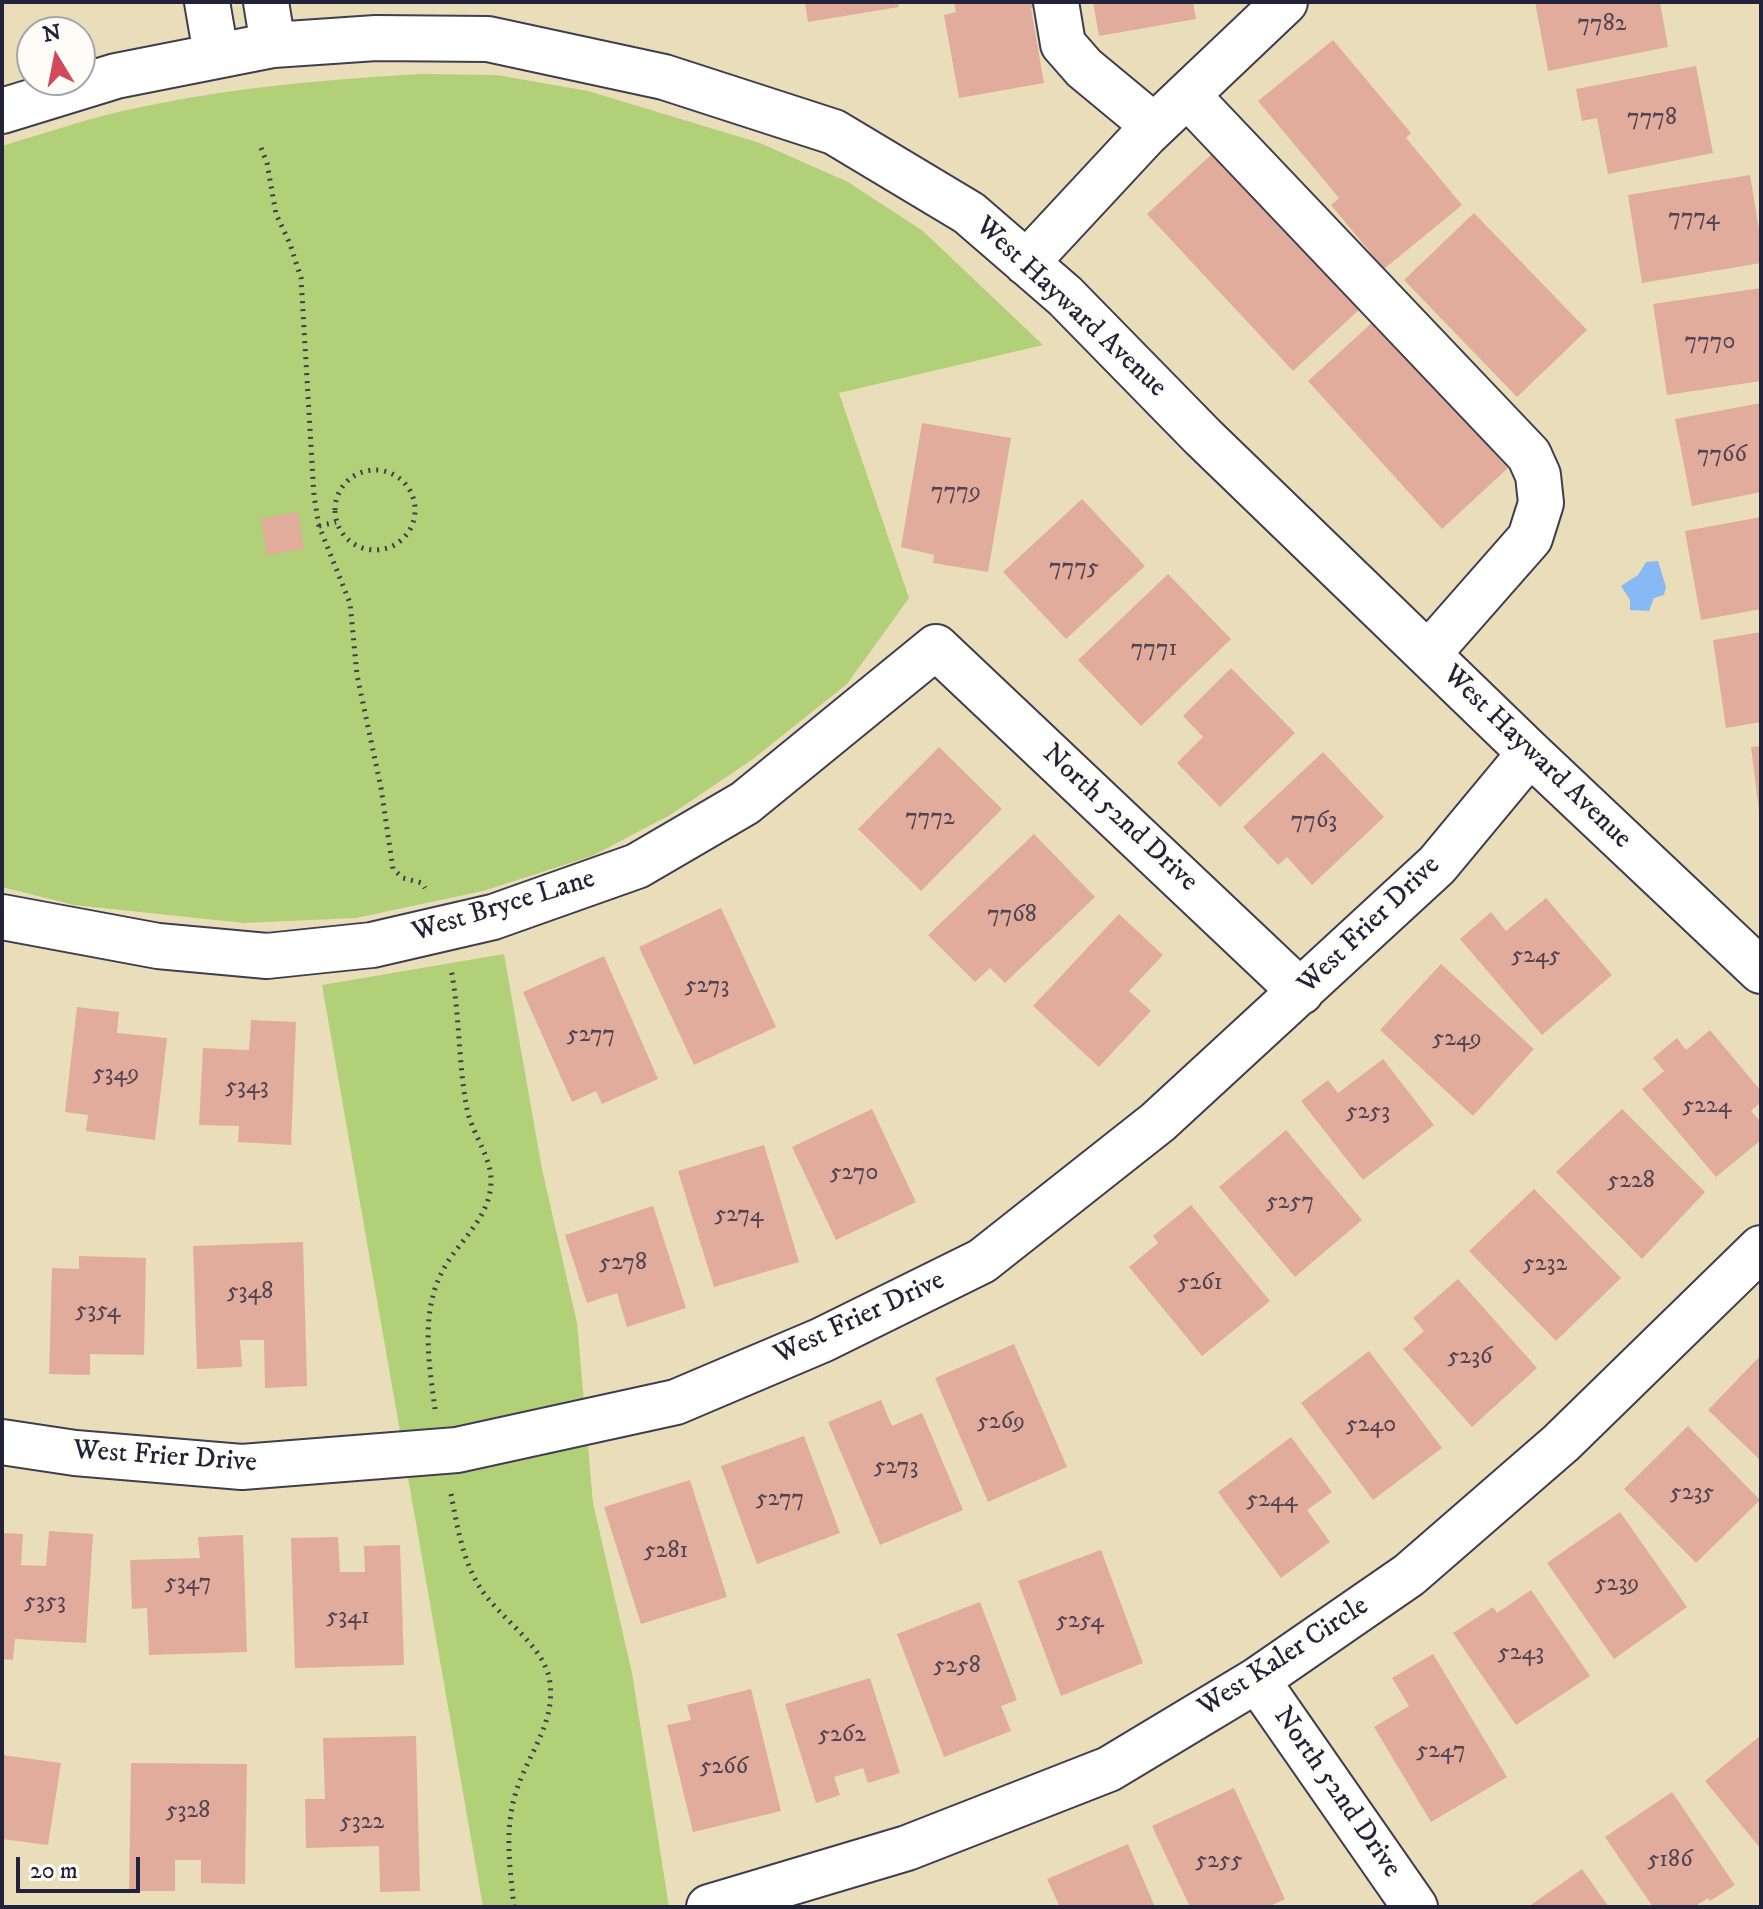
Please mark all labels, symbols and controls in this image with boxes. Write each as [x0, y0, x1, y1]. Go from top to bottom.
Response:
house number: 7782 [1577, 11, 1627, 39]
north arrow [16, 16, 96, 96]
text: N [41, 19, 63, 49]
house number: 7778 [1627, 105, 1677, 133]
house number: 7774 [1668, 205, 1720, 233]
street label: West Hayward Avenue [967, 211, 1173, 405]
house number: 7770 [1685, 329, 1735, 357]
house number: 7766 [1697, 442, 1747, 470]
house number: 7779 [931, 479, 981, 507]
house number: 7775 [1049, 555, 1099, 583]
house number: 7771 [1131, 636, 1177, 664]
street label: West Hayward Avenue [1435, 659, 1637, 857]
street label: North 52nd Drive [1034, 738, 1204, 900]
house number: 7772 [905, 805, 955, 833]
house number: 7763 [1291, 808, 1337, 836]
street label: West Frier Drive [1292, 850, 1448, 1002]
street label: West Bryce Lane [409, 863, 599, 951]
house number: 7768 [987, 902, 1037, 930]
house number: 5245 [1511, 943, 1561, 971]
house number: 5273 [685, 973, 729, 1001]
house number: 5277 [567, 1022, 615, 1050]
house number: 5249 [1432, 1026, 1482, 1054]
house number: 5349 [93, 1061, 139, 1089]
house number: 5343 [225, 1074, 269, 1102]
house number: 5224 [1682, 1093, 1732, 1121]
house number: 5253 [1346, 1099, 1390, 1127]
house number: 5270 [830, 1160, 878, 1188]
house number: 5228 [1607, 1168, 1655, 1196]
house number: 5257 [1266, 1189, 1314, 1217]
house number: 5274 [714, 1202, 764, 1230]
house number: 5278 [599, 1250, 647, 1278]
house number: 5232 [1523, 1251, 1567, 1279]
street label: West Frier Drive [770, 1265, 950, 1373]
house number: 5261 [1178, 1270, 1222, 1298]
house number: 5348 [227, 1279, 273, 1307]
house number: 5354 [75, 1298, 121, 1326]
house number: 5236 [1447, 1344, 1493, 1372]
house number: 5269 [977, 1409, 1025, 1437]
house number: 5240 [1346, 1412, 1396, 1440]
street label: West Frier Drive [72, 1435, 258, 1481]
house number: 5273 [874, 1454, 918, 1482]
house number: 5235 [1670, 1480, 1714, 1508]
house number: 5277 [756, 1486, 804, 1514]
house number: 5244 [1246, 1487, 1298, 1515]
house number: 5281 [644, 1538, 688, 1566]
house number: 5347 [165, 1570, 211, 1598]
house number: 5239 [1595, 1571, 1639, 1599]
house number: 5353 [24, 1589, 66, 1617]
street label: West Kaler Circle [1193, 1591, 1375, 1725]
house number: 5341 [326, 1604, 370, 1632]
house number: 5254 [1056, 1608, 1104, 1636]
house number: 5243 [1498, 1640, 1544, 1668]
house number: 5258 [933, 1653, 981, 1681]
street label: North 52nd Drive [1265, 1701, 1407, 1885]
house number: 5262 [818, 1722, 866, 1750]
house number: 5247 [1416, 1738, 1466, 1766]
house number: 5266 [700, 1754, 748, 1782]
house number: 5328 [166, 1798, 210, 1826]
house number: 5322 [340, 1809, 384, 1837]
scale bar [20, 1841, 144, 1891]
house number: 5186 [1647, 1847, 1693, 1875]
house number: 5255 [1195, 1848, 1243, 1876]
text: 20 m [30, 1856, 78, 1886]

